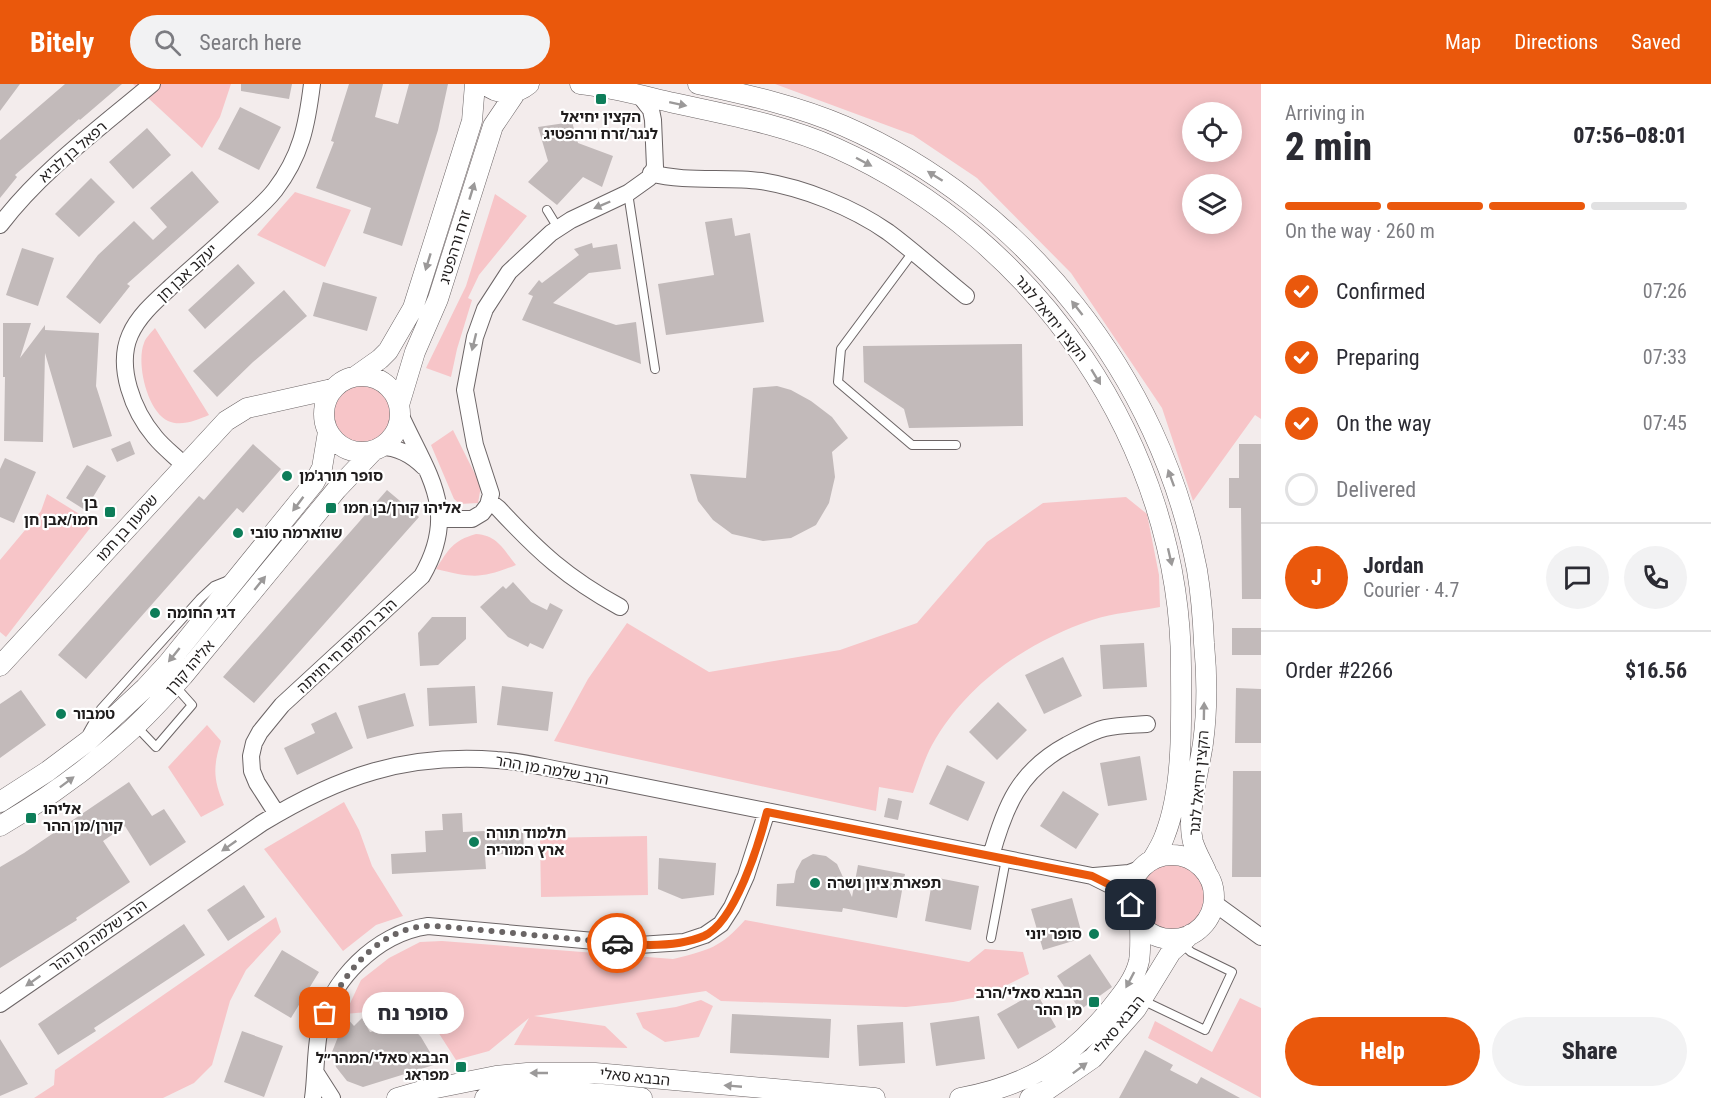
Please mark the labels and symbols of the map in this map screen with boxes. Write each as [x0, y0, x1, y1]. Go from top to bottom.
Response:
marker: הקצין יחיאל לנגר/זרח ורהפטיג [594, 92, 608, 106]
one-way arrow [669, 100, 688, 109]
place label: הקצין יחיאל לנגר/זרח ורהפטיג [544, 108, 658, 143]
street label: רפאל בן לביא [35, 118, 111, 186]
one-way arrow [855, 157, 872, 167]
one-way arrow [927, 171, 943, 182]
one-way arrow [468, 182, 478, 200]
one-way arrow [593, 200, 610, 209]
street label: זרח ורהפטיג [435, 208, 475, 286]
street label: יעקב אבן חן [153, 240, 221, 306]
one-way arrow [423, 253, 432, 271]
street label: הקצין יחיאל לנגר [1011, 271, 1091, 365]
one-way arrow [1072, 301, 1084, 316]
one-way arrow [468, 333, 478, 351]
one-way arrow [1090, 369, 1101, 385]
place label: סופר תורג'מן [299, 467, 383, 485]
marker: סופר תורג'מן [280, 469, 294, 483]
one-way arrow [1166, 469, 1176, 487]
street label: שמעון בן חמו [92, 491, 162, 565]
place label: בן חמו/אבן חן [24, 494, 98, 529]
one-way arrow [292, 496, 304, 512]
place label: אליהו קורן/בן חמו [343, 499, 461, 517]
marker: אליהו קורן/בן חמו [324, 501, 338, 515]
marker: בן חמו/אבן חן [103, 505, 117, 519]
place label: שווארמה טובי [250, 524, 343, 542]
marker: שווארמה טובי [231, 526, 245, 540]
one-way arrow [1165, 547, 1175, 566]
one-way arrow [253, 576, 266, 591]
street label: הרב רחמים חי חויתה [293, 595, 401, 697]
place label: דגי החומה [167, 604, 236, 622]
marker: דגי החומה [148, 606, 162, 620]
street label: אליהו קורן [162, 636, 218, 698]
one-way arrow [168, 647, 181, 663]
one-way arrow [1199, 702, 1209, 721]
place label: טמבור [73, 705, 115, 723]
marker: טמבור [54, 707, 68, 721]
street label: הקצין יחיאל לנגר [1185, 729, 1213, 837]
street label: הרב שלמה מן ההר [494, 751, 610, 789]
one-way arrow [59, 777, 74, 789]
place label: אליהו קורן/מן ההר [43, 800, 123, 835]
marker: אליהו קורן/מן ההר [24, 811, 38, 825]
place label: תלמוד תורה ארץ המוריה [486, 824, 566, 859]
marker: תלמוד תורה ארץ המוריה [467, 835, 481, 849]
one-way arrow [221, 840, 237, 852]
place label: תפארת ציון ושרה [827, 874, 941, 892]
marker: תפארת ציון ושרה [808, 876, 822, 890]
pin [1105, 879, 1156, 930]
street label: הרב שלמה מן ההר [46, 896, 150, 976]
courier [587, 913, 647, 973]
place label: סופר יוני [1025, 925, 1082, 943]
marker: סופר יוני [1087, 927, 1101, 941]
one-way arrow [1125, 972, 1135, 989]
one-way arrow [26, 975, 42, 987]
place label: הבבא סאלי/הרב מן ההר [976, 984, 1082, 1019]
pin [299, 987, 350, 1038]
callout: סופר נח [361, 992, 463, 1034]
street label: הבבא סאלי [1090, 992, 1148, 1058]
marker: הבבא סאלי/הרב מן ההר [1087, 995, 1101, 1009]
place label: הבבא סאלי/המהר״ל מפראג [316, 1049, 449, 1084]
marker: הבבא סאלי/המהר״ל מפראג [454, 1060, 468, 1074]
one-way arrow [1071, 1062, 1087, 1074]
street label: הבבא סאלי [599, 1064, 671, 1090]
one-way arrow [529, 1068, 548, 1078]
one-way arrow [724, 1081, 743, 1091]

